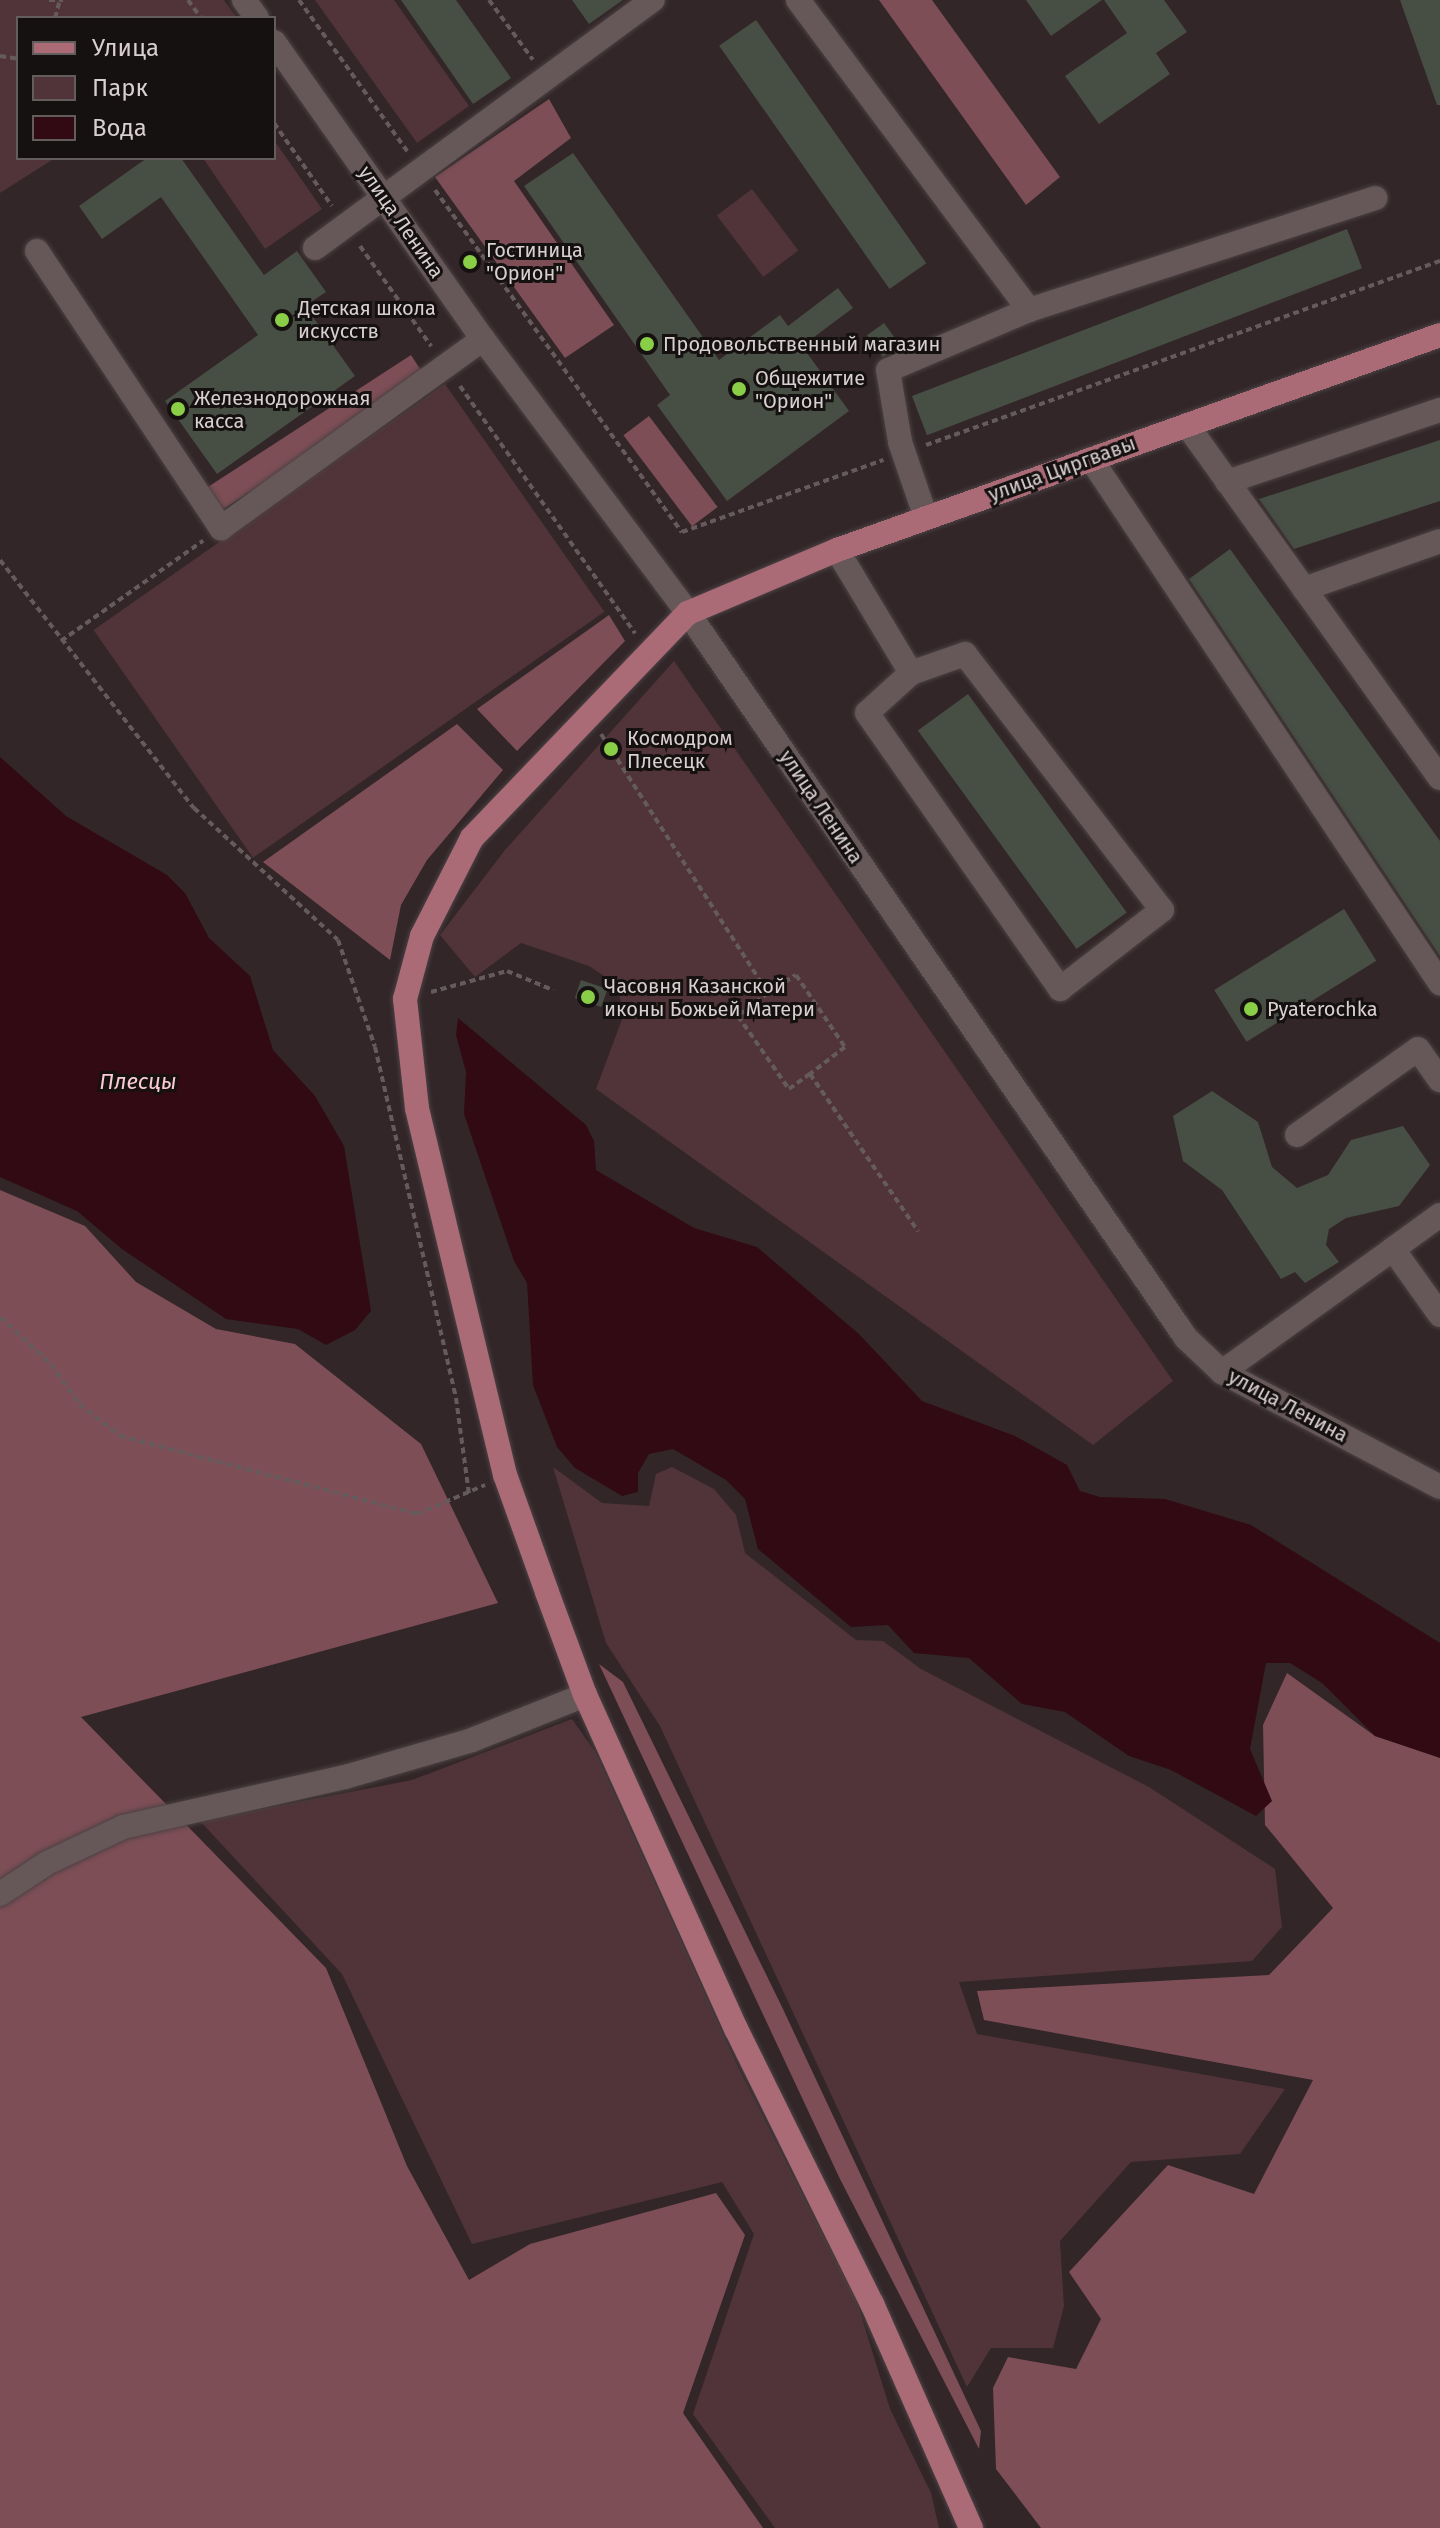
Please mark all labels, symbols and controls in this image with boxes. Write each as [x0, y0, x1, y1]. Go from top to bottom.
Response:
legend [16, 16, 276, 160]
text: Улица [92, 34, 159, 62]
text: Парк [92, 74, 148, 102]
text: Вода [92, 114, 147, 142]
street label: улица Ленина [353, 161, 449, 283]
place label: Гостиница "Орион" [486, 238, 583, 285]
marker: Гостиница "Орион" [461, 253, 479, 271]
place label: Детская школа искусств [298, 296, 436, 343]
marker: Детская школа искусств [273, 311, 291, 329]
place label: Продовольственный магазин [663, 332, 940, 356]
marker: Продовольственный магазин [638, 335, 656, 353]
place label: Общежитие "Орион" [755, 366, 865, 413]
marker: Общежитие "Орион" [730, 380, 748, 398]
place label: Железнодорожная касса [194, 386, 370, 433]
marker: Железнодорожная касса [169, 400, 187, 418]
street label: улица Циргвавы [985, 431, 1139, 507]
place label: Космодром Плесецк [627, 726, 733, 773]
marker: Космодром Плесецк [602, 740, 620, 758]
street label: улица Ленина [774, 746, 868, 868]
place label: Часовня Казанской иконы Божьей Матери [604, 974, 815, 1021]
marker: Часовня Казанской иконы Божьей Матери [579, 988, 597, 1006]
place label: Pyaterochka [1267, 997, 1378, 1021]
marker: Pyaterochka [1242, 1000, 1260, 1018]
water label: Плесцы [99, 1069, 177, 1095]
street label: улица Ленина [1224, 1364, 1352, 1448]

